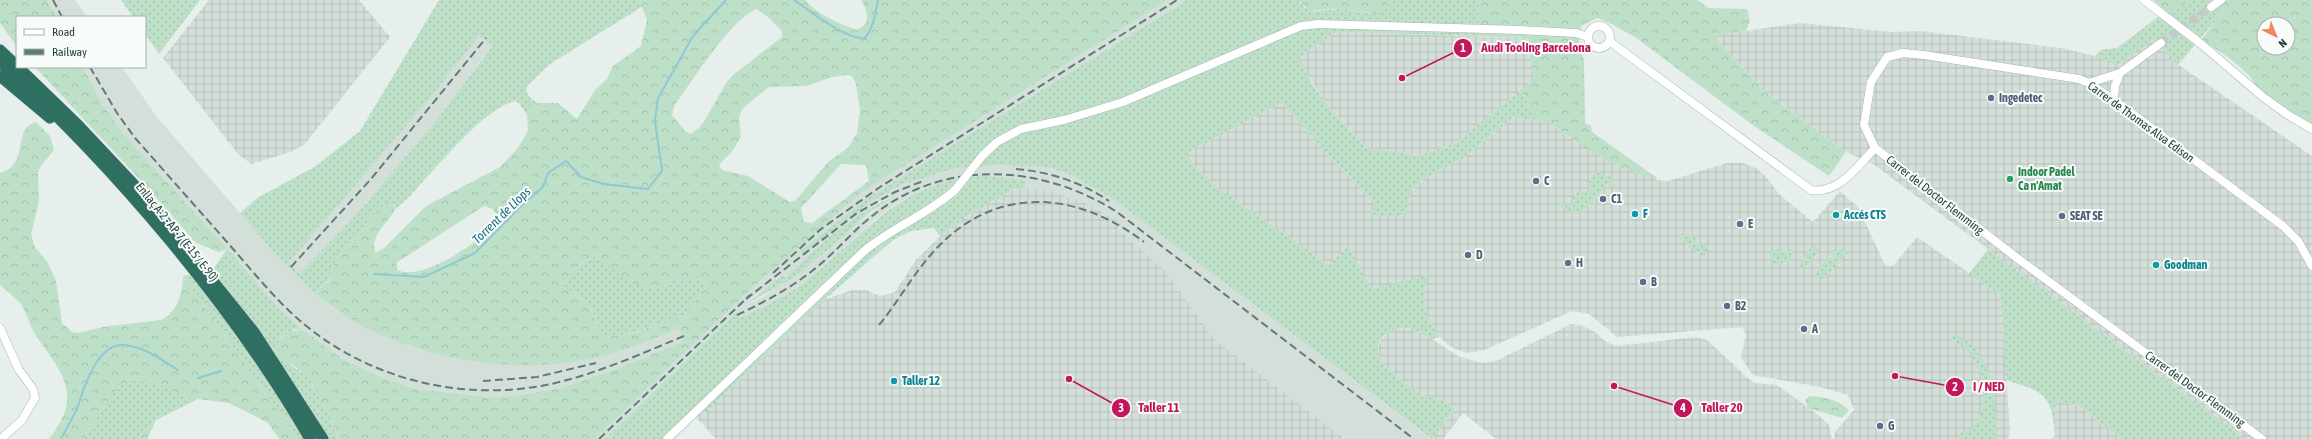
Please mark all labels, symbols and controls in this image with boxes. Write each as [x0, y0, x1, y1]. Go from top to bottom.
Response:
legend [16, 16, 146, 68]
north arrow [2256, 16, 2296, 56]
text: Road [52, 25, 75, 39]
callout: Audi Tooling Barcelona [1453, 35, 1599, 60]
text: N [2276, 37, 2289, 50]
text: Audi Tooling Barcelona [1480, 40, 1591, 55]
text: 1 [1460, 41, 1466, 55]
text: Railway [52, 45, 87, 59]
street label: Carrer de Thomas Alva Edison [2085, 79, 2197, 165]
place label: Ingedetec [1999, 91, 2043, 105]
marker: Ingedetec [1986, 93, 1996, 103]
street label: Carrer del Doctor Flemming [1883, 153, 1987, 238]
place label: Indoor Padel Ca n'Amat [2018, 165, 2075, 193]
place label: C [1544, 174, 1550, 188]
marker: Indoor Padel Ca n'Amat [2005, 174, 2015, 184]
marker: C [1531, 176, 1541, 186]
street label: Enllaç A-2 - AP-7 (E-15 / E-90) [133, 180, 221, 284]
water label: Torrent de Llops [469, 184, 534, 247]
place label: C1 [1611, 192, 1622, 206]
marker: C1 [1598, 194, 1608, 204]
place label: F [1643, 207, 1648, 221]
place label: Accés CTS [1843, 208, 1886, 222]
marker: F [1630, 209, 1640, 219]
place label: SEAT SE [2070, 209, 2103, 223]
marker: Accés CTS [1831, 210, 1841, 220]
marker: SEAT SE [2057, 211, 2067, 221]
place label: E [1748, 217, 1753, 231]
marker: E [1735, 219, 1745, 229]
place label: D [1476, 248, 1483, 262]
marker: D [1463, 250, 1473, 260]
place label: H [1576, 256, 1583, 270]
marker: H [1563, 258, 1573, 268]
place label: Goodman [2164, 258, 2208, 272]
marker: Goodman [2151, 260, 2161, 270]
place label: B [1651, 275, 1657, 289]
marker: B [1638, 277, 1648, 287]
place label: B2 [1735, 299, 1747, 313]
marker: B2 [1722, 301, 1732, 311]
place label: A [1811, 322, 1818, 336]
marker: A [1799, 324, 1809, 334]
street label: Carrer del Doctor Flemming [2142, 348, 2248, 430]
place label: Taller 12 [902, 374, 941, 388]
callout: I / NED [1945, 374, 2012, 399]
marker: Taller 12 [889, 376, 899, 386]
text: I / NED [1973, 379, 2005, 394]
text: 2 [1952, 380, 1958, 394]
callout: Taller 11 [1111, 395, 1188, 420]
callout: Taller 20 [1673, 395, 1751, 420]
text: Taller 11 [1138, 400, 1180, 415]
text: Taller 20 [1701, 400, 1743, 415]
text: 3 [1118, 401, 1124, 415]
text: 4 [1679, 401, 1686, 415]
place label: G [1888, 419, 1895, 433]
marker: G [1875, 421, 1885, 431]

